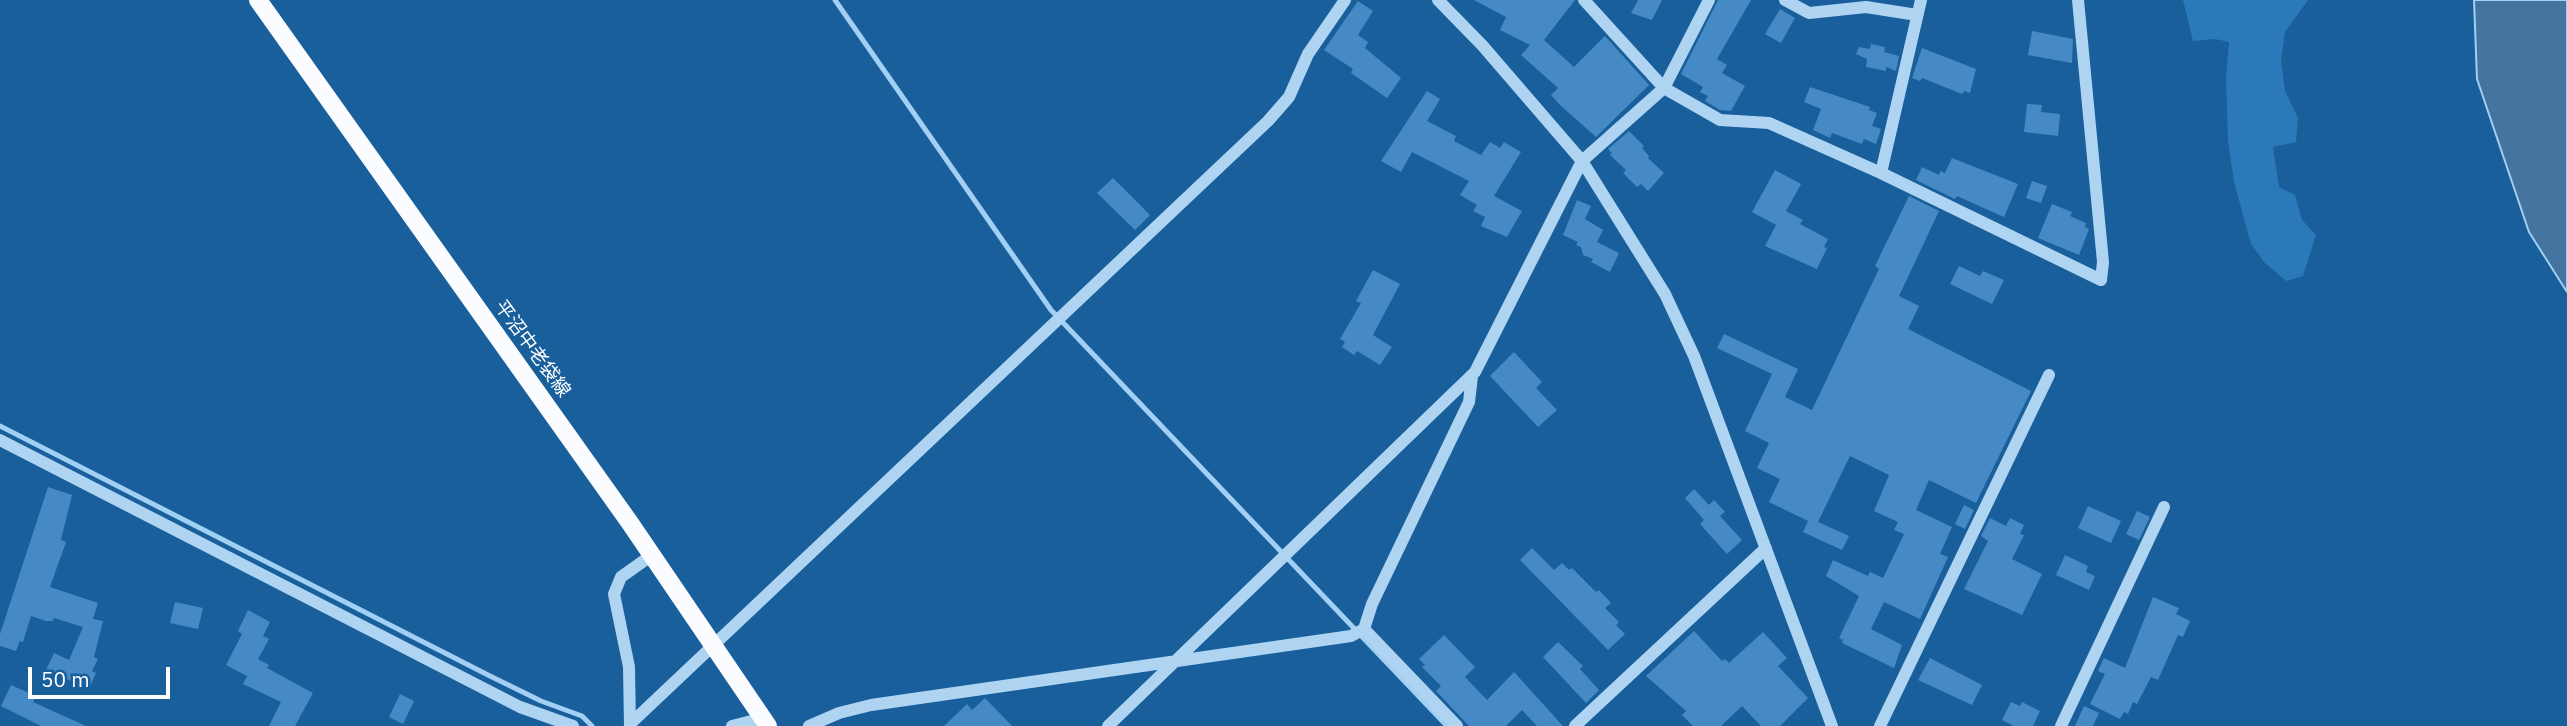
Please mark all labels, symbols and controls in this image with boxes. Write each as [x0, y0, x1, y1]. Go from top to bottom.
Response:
street label: 平沼中老袋線 [489, 296, 575, 402]
scale bar [32, 652, 173, 696]
text: 50 m [41, 665, 90, 693]

